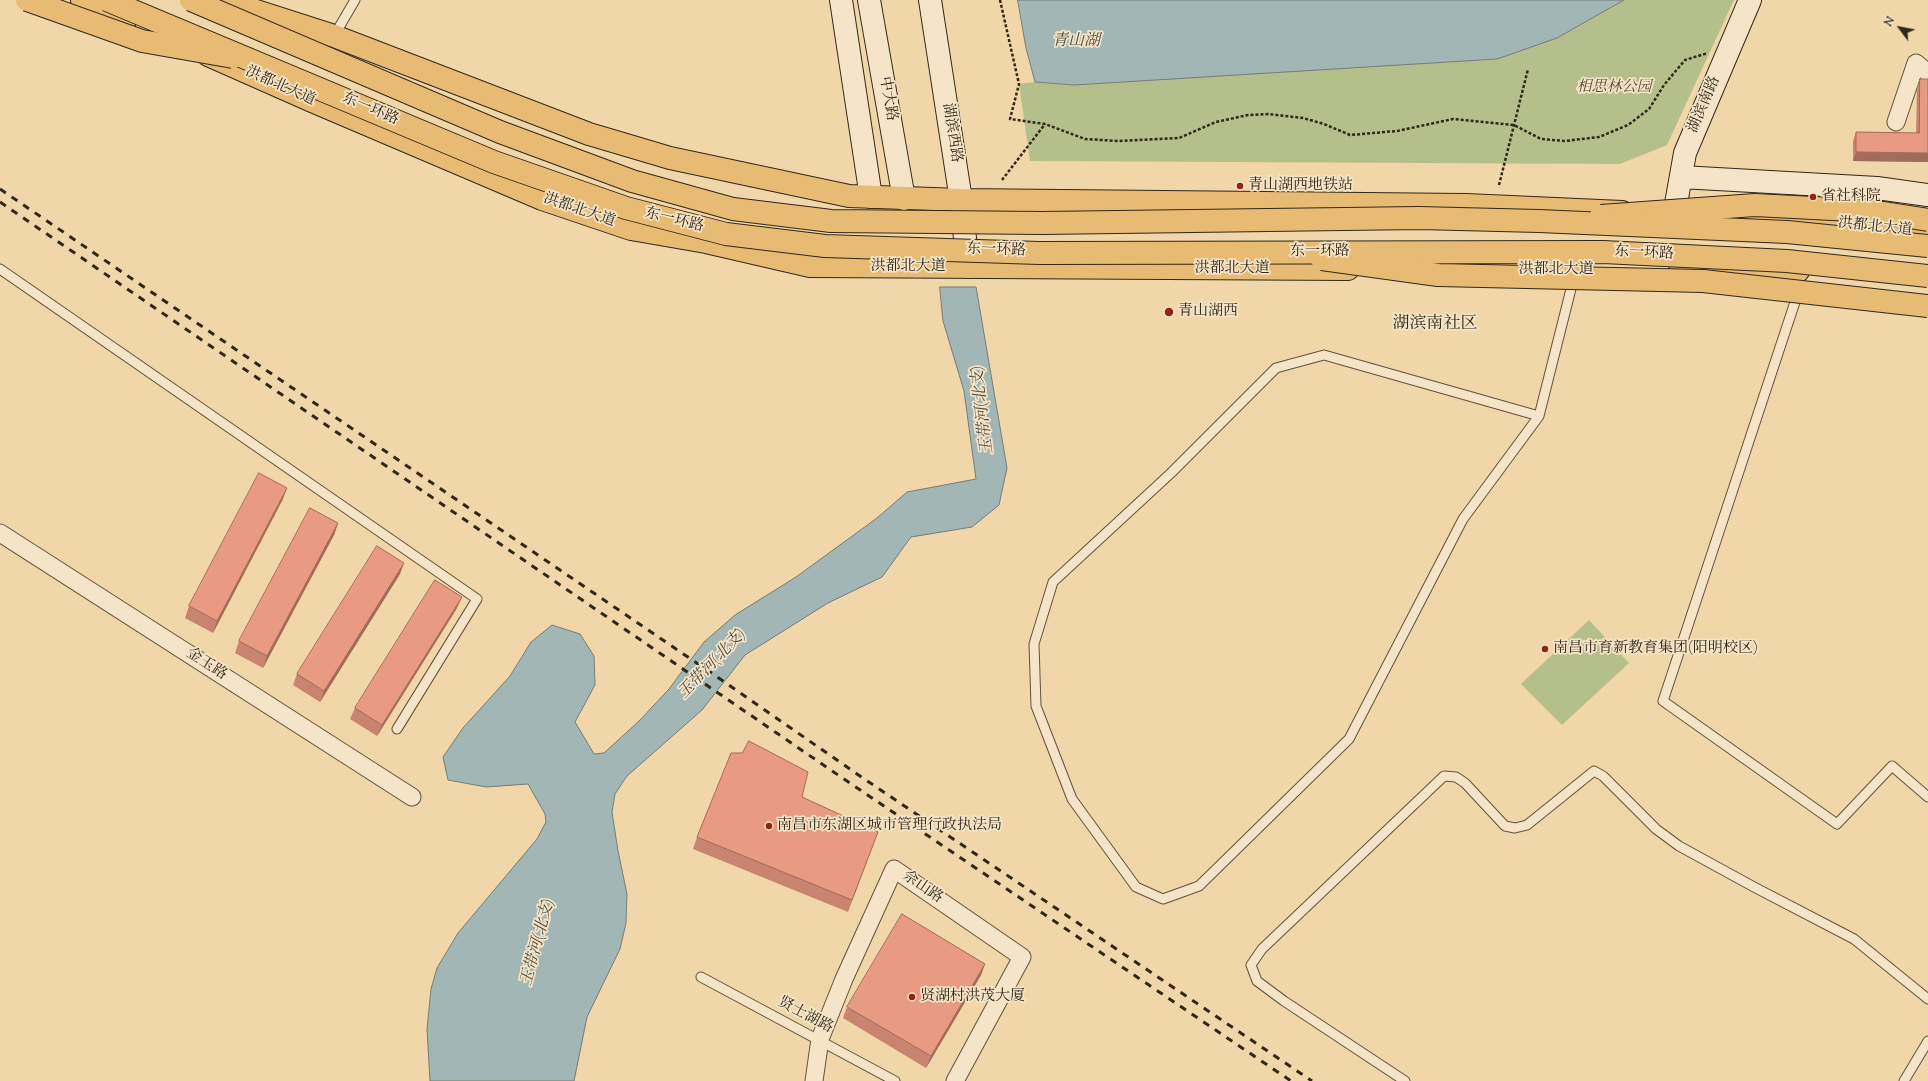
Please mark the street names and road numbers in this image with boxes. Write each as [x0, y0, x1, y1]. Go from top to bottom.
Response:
street label: 洪都北大道 [242, 64, 318, 110]
street label: 湖滨南路 [1685, 74, 1725, 136]
street label: 中大路 [874, 75, 900, 123]
street label: 东一环路 [339, 90, 401, 130]
street label: 湖滨西路 [937, 102, 965, 164]
street label: 洪都北大道 [541, 190, 617, 232]
street label: 东一环路 [643, 205, 705, 237]
street label: 洪都北大道 [1837, 215, 1913, 241]
street label: 东一环路 [966, 241, 1026, 261]
street label: 东一环路 [1290, 243, 1350, 261]
street label: 东一环路 [1614, 243, 1674, 265]
street label: 洪都北大道 [871, 258, 945, 276]
street label: 洪都北大道 [1195, 260, 1269, 278]
street label: 洪都北大道 [1519, 261, 1593, 279]
street label: 金玉路 [182, 645, 230, 685]
street label: 佘山路 [898, 868, 946, 908]
street label: 贤士湖路 [774, 994, 836, 1038]

